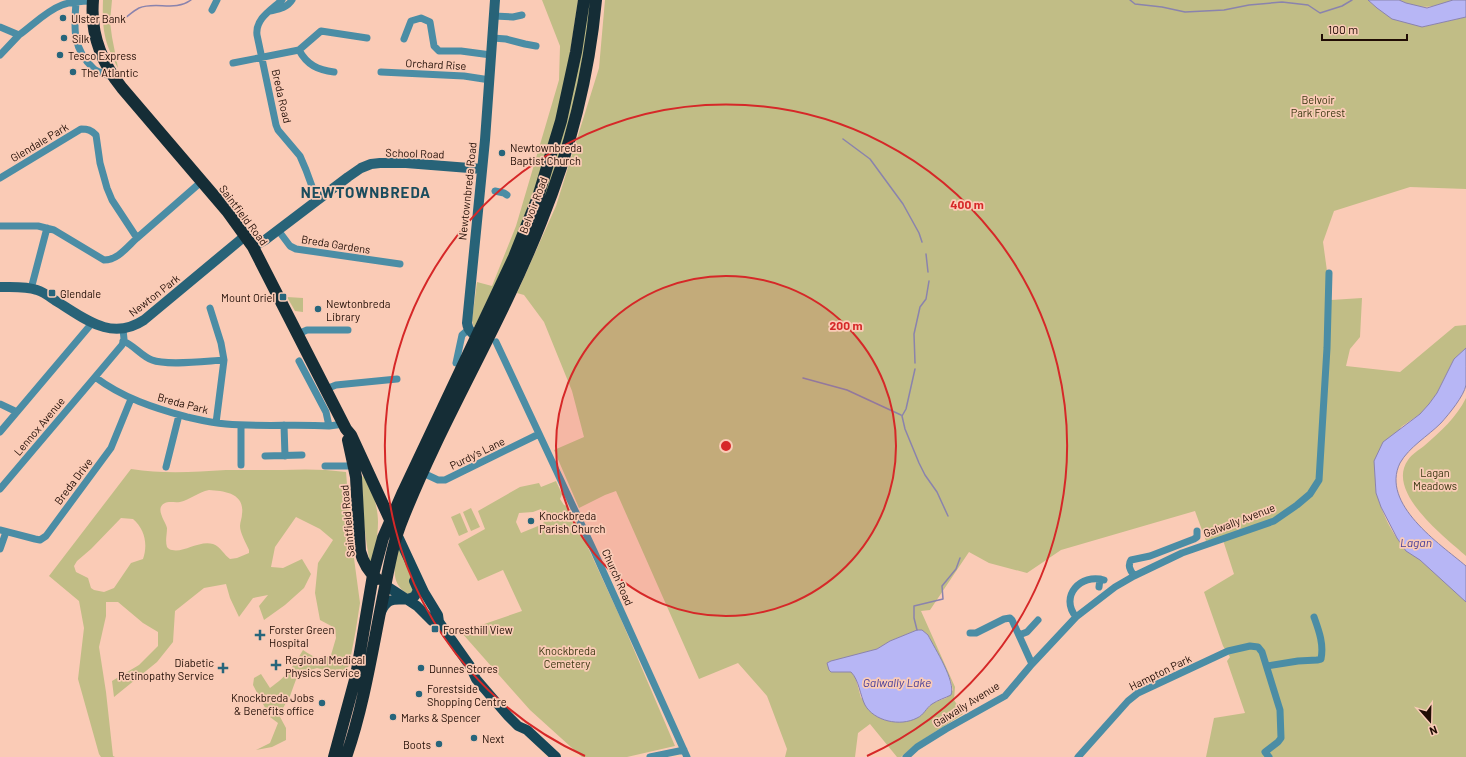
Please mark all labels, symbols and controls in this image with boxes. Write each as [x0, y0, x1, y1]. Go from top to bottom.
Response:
place label: Ulster Bank [71, 12, 126, 25]
marker: Ulster Bank [58, 13, 68, 23]
scale bar [1322, 16, 1407, 42]
text: 100 m [1328, 22, 1358, 36]
place label: Silk [72, 32, 90, 45]
marker: Silk [59, 33, 69, 43]
place label: Tesco Express [68, 49, 137, 62]
marker: Tesco Express [55, 50, 65, 60]
street label: Orchard Rise [405, 56, 467, 72]
place label: The Atlantic [81, 66, 139, 79]
marker: The Atlantic [68, 67, 78, 77]
street label: Breda Road [269, 68, 295, 124]
park label: Belvoir Park Forest [1291, 93, 1345, 119]
street label: Glendale Park [8, 119, 71, 164]
street label: Newtownbreda Road [455, 141, 479, 241]
place label: Newtownbreda Baptist Church [510, 141, 582, 167]
street label: School Road [385, 145, 445, 161]
marker: Newtownbreda Baptist Church [497, 148, 507, 158]
street label: Belvoir Road [516, 175, 550, 235]
street label: Saintfield Road [217, 182, 271, 248]
district label: NEWTOWNBREDA [301, 183, 431, 201]
text: 400 m [950, 197, 984, 211]
street label: Breda Gardens [300, 232, 372, 256]
street label: Newton Park [126, 271, 182, 319]
place label: Glendale [60, 287, 101, 300]
marker: Glendale [47, 288, 57, 298]
place label: Mount Oriel [221, 291, 275, 304]
marker: Mount Oriel [278, 292, 288, 302]
place label: Newtonbreda Library [326, 297, 390, 323]
marker: Newtonbreda Library [313, 304, 323, 314]
text: 200 m [830, 318, 862, 332]
street label: Breda Park [156, 390, 210, 416]
street label: Lennox Avenue [11, 394, 67, 458]
street label: Purdy's Lane [447, 434, 507, 472]
centre of rings [719, 439, 733, 453]
street label: Breda Drive [51, 455, 95, 507]
park label: Lagan Meadows [1413, 466, 1457, 492]
street label: Saintfield Road [337, 484, 357, 558]
street label: Galwally Avenue [1201, 500, 1277, 540]
place label: Knockbreda Parish Church [539, 509, 605, 535]
marker: Knockbreda Parish Church [526, 516, 536, 526]
water label: Lagan [1400, 535, 1432, 549]
street label: Church Road [600, 547, 636, 607]
place label: Forster Green Hospital [269, 623, 334, 649]
place label: Foresthill View [443, 623, 513, 636]
marker: Foresthill View [430, 624, 440, 634]
marker: Forster Green Hospital [254, 629, 266, 641]
park label: Knockbreda Cemetery [538, 644, 596, 670]
street label: Hampton Park [1127, 651, 1194, 693]
place label: Regional Medical Physics Service [285, 653, 365, 679]
place label: Diabetic Retinopathy Service [118, 656, 214, 682]
marker: Regional Medical Physics Service [270, 659, 282, 671]
marker: Diabetic Retinopathy Service [217, 662, 229, 674]
place label: Dunnes Stores [429, 662, 498, 675]
marker: Dunnes Stores [416, 663, 426, 673]
water label: Galwally Lake [863, 675, 931, 689]
street label: Galwally Avenue [931, 678, 1002, 730]
place label: Forestside Shopping Centre [427, 682, 507, 708]
marker: Forestside Shopping Centre [414, 689, 424, 699]
place label: Knockbreda Jobs & Benefits office [231, 691, 314, 717]
marker: Knockbreda Jobs & Benefits office [317, 698, 327, 708]
north arrow [1410, 701, 1450, 741]
place label: Marks & Spencer [401, 711, 481, 724]
marker: Marks & Spencer [388, 712, 398, 722]
text: N [1428, 724, 1439, 738]
place label: Next [482, 732, 504, 745]
marker: Next [469, 733, 479, 743]
place label: Boots [403, 738, 431, 751]
marker: Boots [434, 739, 444, 749]

